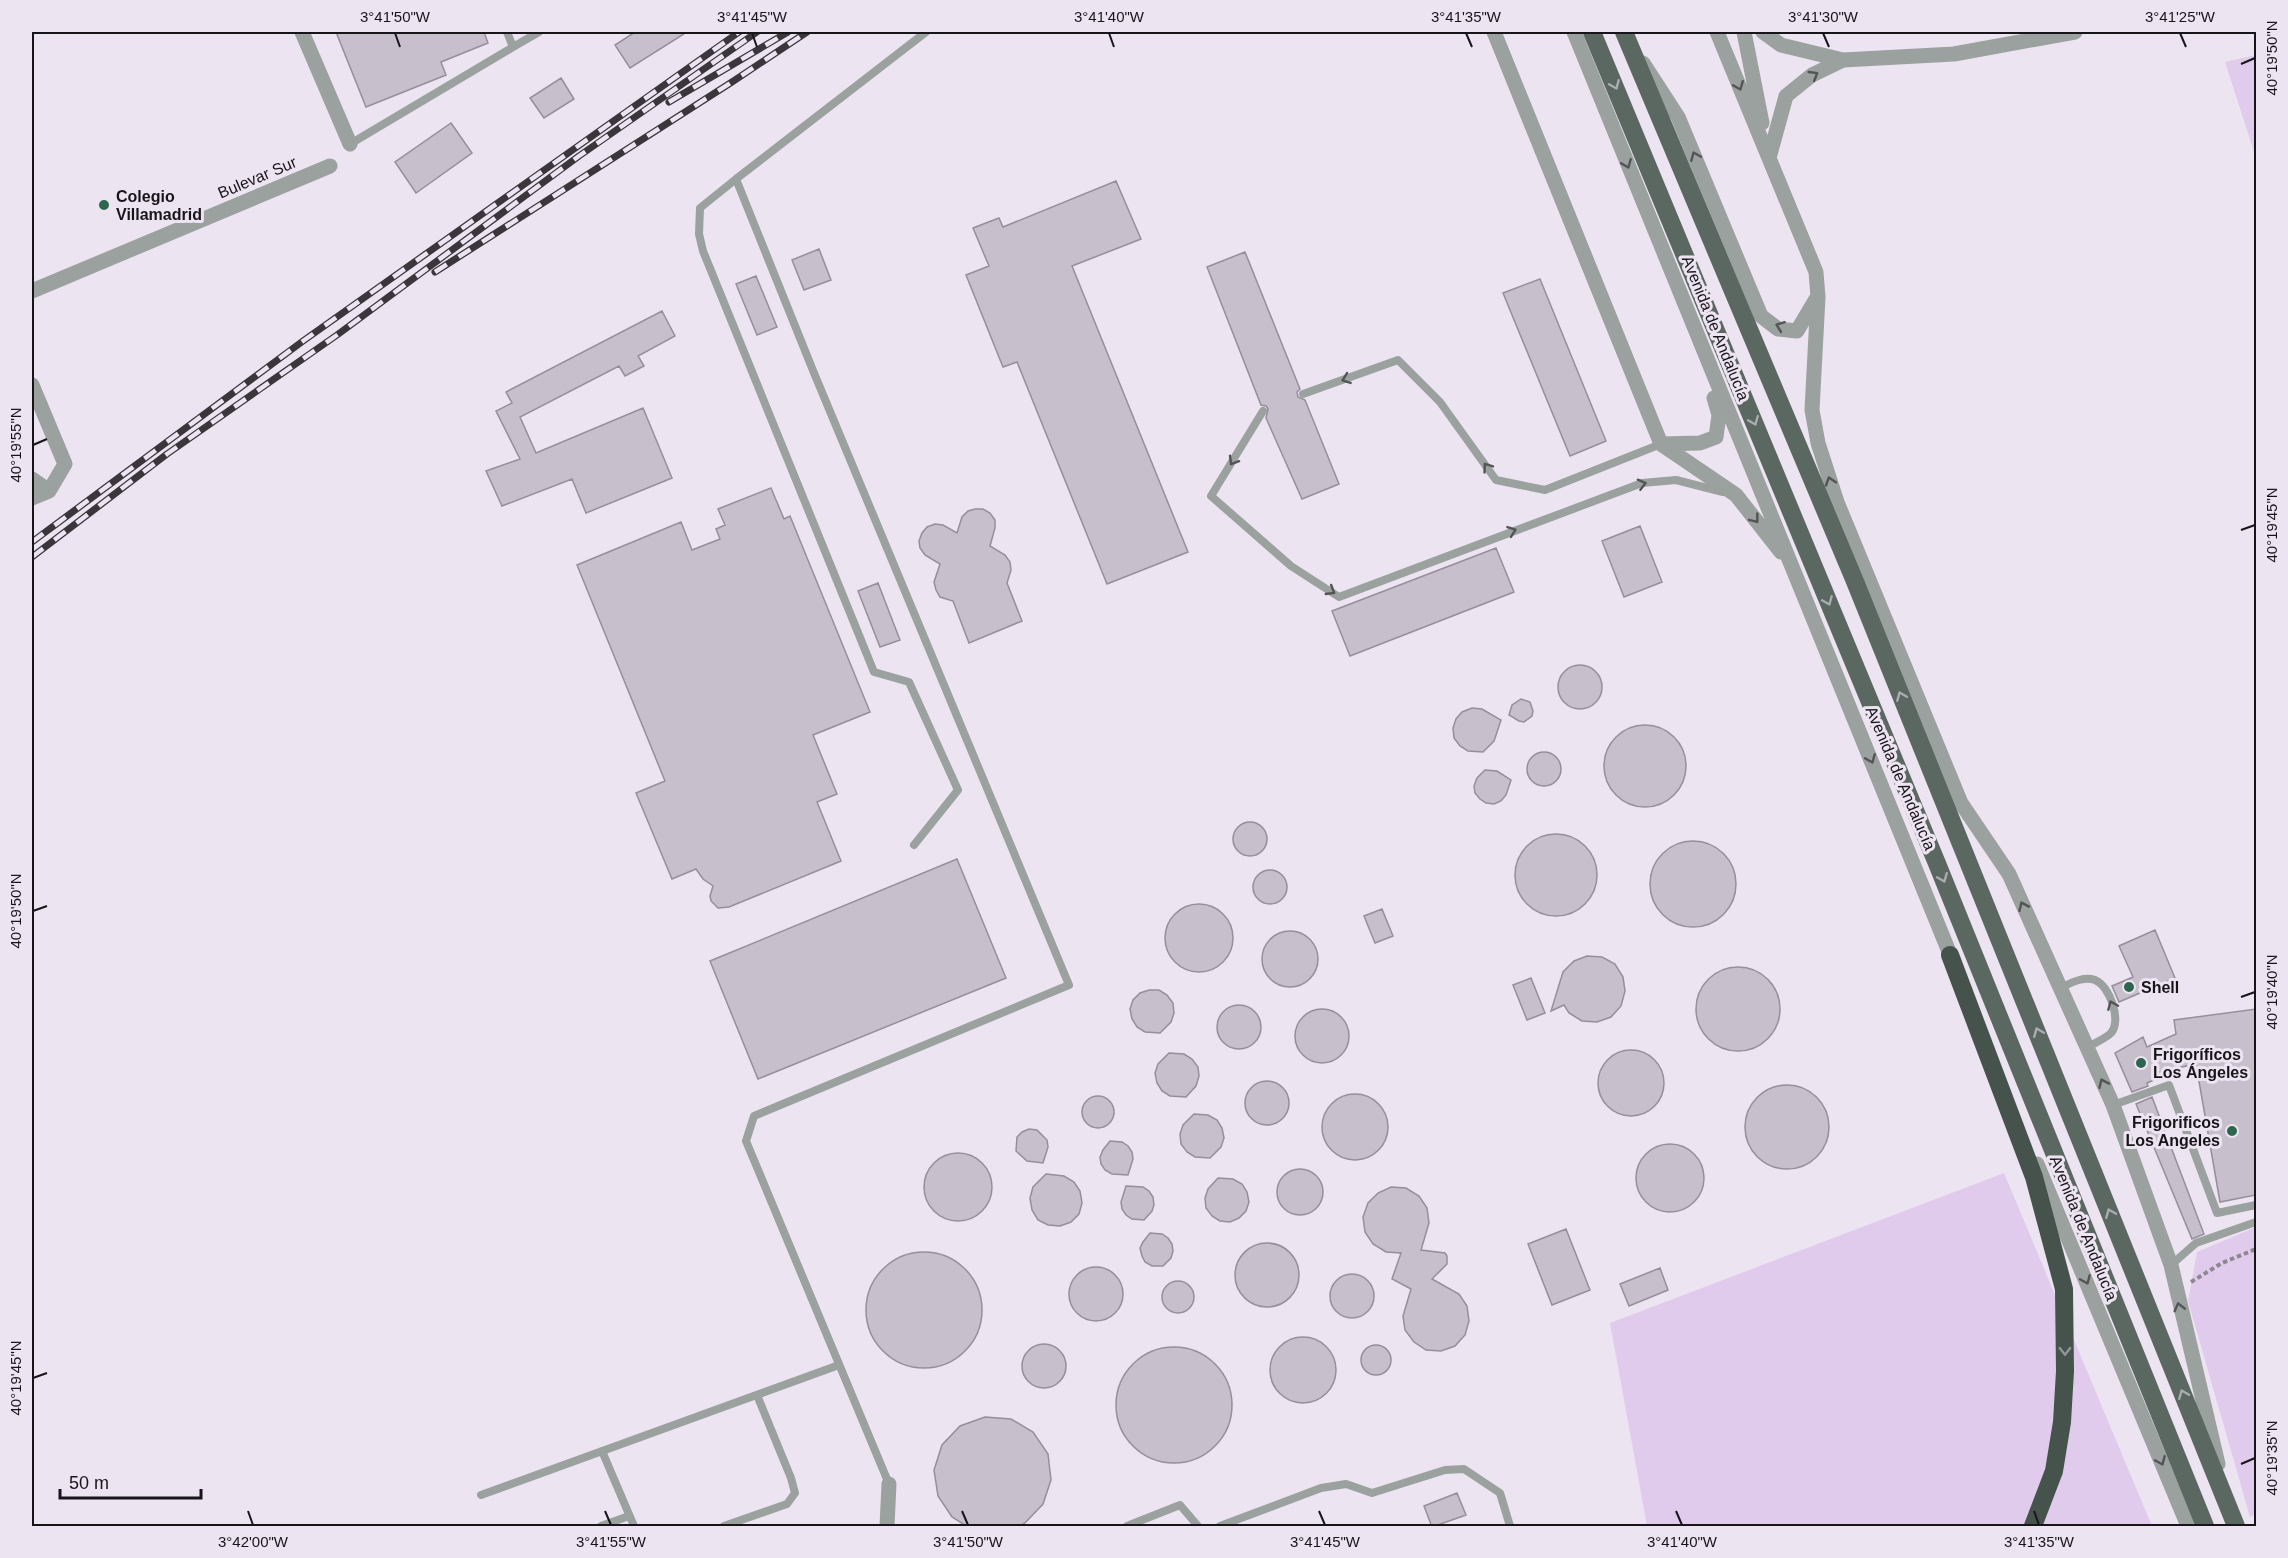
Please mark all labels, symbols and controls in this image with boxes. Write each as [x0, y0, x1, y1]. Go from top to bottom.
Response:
text: 3°41'50"W [360, 8, 431, 25]
text: 3°41'45"W [717, 8, 788, 25]
text: 3°41'40"W [1074, 8, 1145, 25]
text: 3°41'35"W [1431, 8, 1502, 25]
text: 3°41'30"W [1788, 8, 1859, 25]
text: 3°41'25"W [2145, 8, 2216, 25]
text: 40°19'50"N [2263, 20, 2280, 96]
one-way arrow [1808, 70, 1818, 82]
one-way arrow [1608, 79, 1620, 90]
one-way arrow [1732, 79, 1744, 90]
one-way arrow [1690, 151, 1702, 162]
street label: Bulevar Sur [215, 153, 300, 202]
one-way arrow [1620, 157, 1632, 168]
place label: Colegio Villamadrid [116, 188, 202, 223]
marker: Colegio Villamadrid [97, 198, 111, 212]
street label: Avenida de Andalucía [1679, 253, 1752, 403]
one-way arrow [1775, 321, 1785, 334]
one-way arrow [1341, 371, 1352, 384]
text: 40°19'55"N [7, 407, 24, 483]
one-way arrow [1747, 415, 1759, 426]
one-way arrow [1228, 455, 1240, 465]
one-way arrow [1483, 463, 1494, 474]
one-way arrow [1825, 476, 1837, 487]
one-way arrow [1637, 479, 1647, 492]
text: 40°19'45"N [2263, 487, 2280, 563]
one-way arrow [1748, 513, 1759, 524]
one-way arrow [1507, 526, 1517, 539]
one-way arrow [1325, 584, 1335, 596]
one-way arrow [1821, 595, 1833, 606]
one-way arrow [1896, 691, 1908, 702]
street label: Avenida de Andalucía [1863, 704, 1939, 853]
one-way arrow [1864, 753, 1876, 764]
one-way arrow [1936, 872, 1948, 883]
text: 40°19'50"N [7, 873, 24, 949]
one-way arrow [2018, 901, 2030, 912]
text: 40°19'40"N [2263, 954, 2280, 1030]
place label: Shell [2141, 979, 2179, 996]
marker: Shell [2122, 980, 2136, 994]
one-way arrow [2107, 1000, 2119, 1011]
one-way arrow [2032, 1028, 2045, 1038]
place label: Frigoríficos Los Ángeles [2153, 1046, 2248, 1081]
marker: Frigoríficos Los Ángeles [2134, 1056, 2148, 1070]
one-way arrow [2098, 1079, 2110, 1090]
place label: Frigorificos Los Angeles [2125, 1114, 2220, 1149]
marker: Frigorificos Los Angeles [2225, 1124, 2239, 1138]
street label: Avenida de Andalucía [2047, 1153, 2120, 1303]
one-way arrow [2105, 1209, 2117, 1220]
one-way arrow [2079, 1274, 2091, 1285]
one-way arrow [2174, 1302, 2187, 1312]
text: 40°19'45"N [7, 1340, 24, 1416]
one-way arrow [2059, 1347, 2071, 1356]
one-way arrow [2178, 1390, 2190, 1401]
text: 40°19'35"N [2263, 1420, 2280, 1496]
one-way arrow [2154, 1454, 2166, 1465]
scale bar [60, 1462, 201, 1500]
text: 50 m [69, 1473, 109, 1493]
text: 3°42'00"W [218, 1533, 289, 1550]
text: 3°41'55"W [576, 1533, 647, 1550]
text: 3°41'50"W [933, 1533, 1004, 1550]
text: 3°41'45"W [1290, 1533, 1361, 1550]
text: 3°41'40"W [1647, 1533, 1718, 1550]
text: 3°41'35"W [2004, 1533, 2075, 1550]

